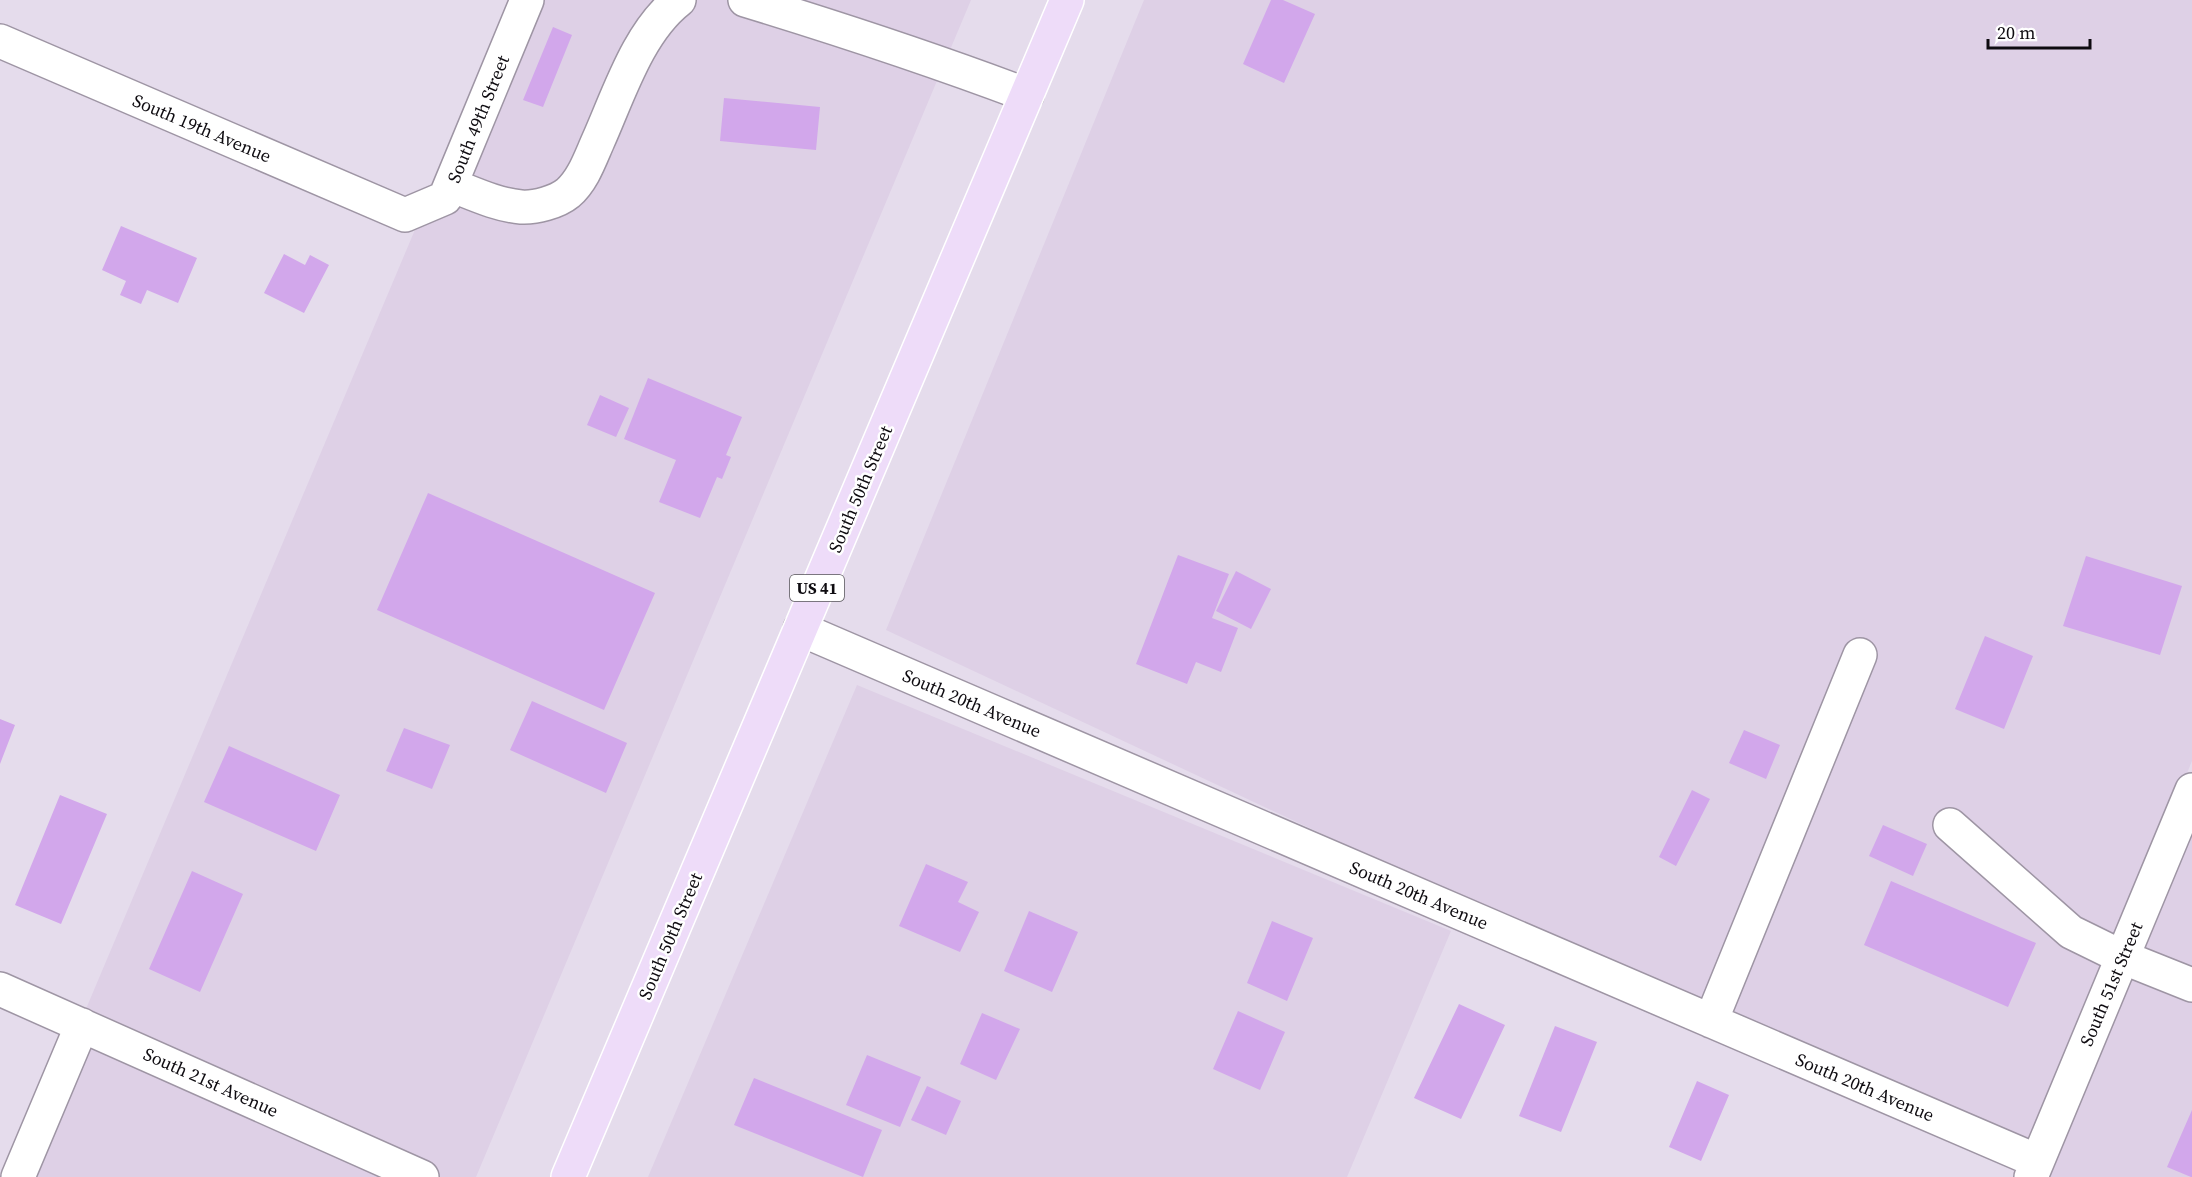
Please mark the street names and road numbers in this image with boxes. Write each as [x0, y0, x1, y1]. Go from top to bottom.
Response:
street label: South 49th Street [441, 51, 515, 187]
street label: South 19th Avenue [129, 88, 275, 168]
street label: South 50th Street [822, 422, 898, 556]
road number: US 41 [790, 575, 844, 601]
street label: South 20th Avenue [899, 663, 1045, 743]
street label: South 20th Avenue [1346, 855, 1492, 935]
street label: South 50th Street [632, 869, 708, 1003]
street label: South 51st Street [2074, 918, 2148, 1050]
street label: South 21st Avenue [140, 1041, 282, 1123]
street label: South 20th Avenue [1792, 1047, 1938, 1127]

